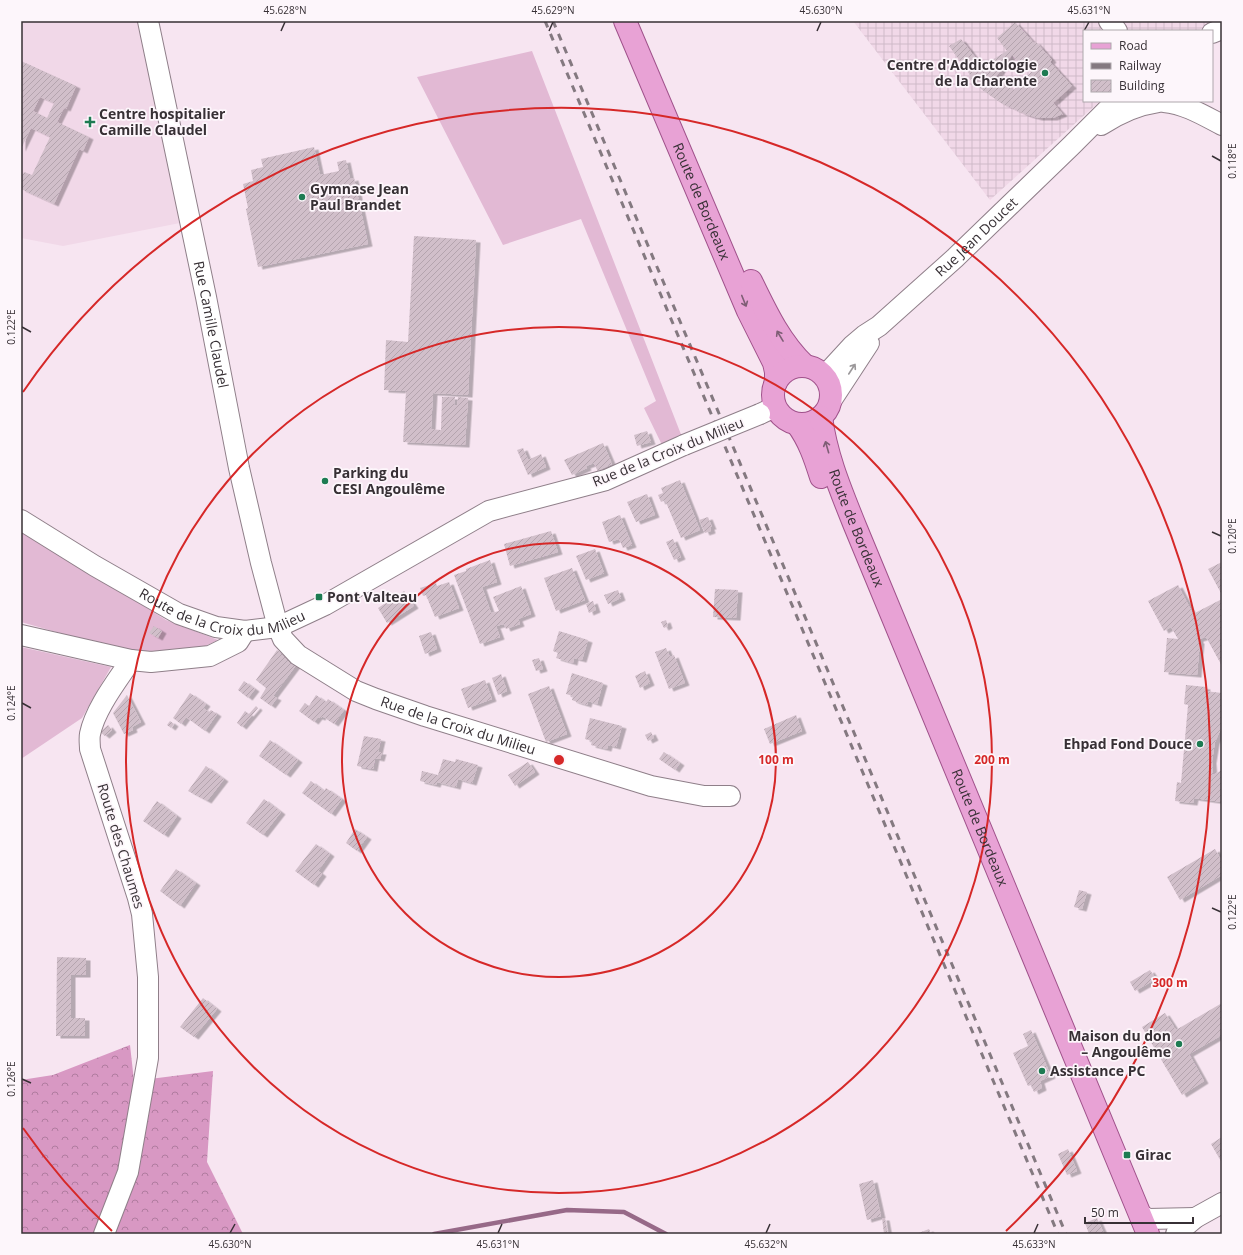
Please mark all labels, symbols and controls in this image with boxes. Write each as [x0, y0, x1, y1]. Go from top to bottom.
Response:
text: 45.628°N [263, 3, 307, 17]
text: 45.629°N [531, 3, 575, 17]
text: 45.630°N [799, 3, 843, 17]
text: 45.631°N [1067, 3, 1111, 17]
legend [1083, 30, 1213, 102]
text: Road [1119, 37, 1148, 54]
place label: Centre d'Addictologie de la Charente [887, 55, 1037, 90]
text: Railway [1119, 57, 1162, 74]
marker: Centre d'Addictologie de la Charente [1040, 68, 1050, 78]
text: Building [1119, 77, 1165, 94]
place label: Centre hospitalier Camille Claudel [99, 104, 226, 139]
marker: Centre hospitalier Camille Claudel [84, 116, 96, 128]
street label: Route de Bordeaux [669, 140, 736, 263]
text: 0.118°E [1225, 143, 1239, 179]
place label: Gymnase Jean Paul Brandet [310, 179, 409, 214]
marker: Gymnase Jean Paul Brandet [297, 192, 307, 202]
street label: Rue Jean Doucet [931, 193, 1021, 280]
street label: Rue Camille Claudel [190, 259, 233, 390]
one-way arrow [741, 295, 749, 307]
text: 0.122°E [4, 309, 18, 345]
one-way arrow [776, 330, 784, 342]
one-way arrow [848, 364, 856, 375]
street label: Rue de la Croix du Milieu [589, 412, 746, 491]
one-way arrow [823, 441, 830, 454]
place label: Parking du CESI Angoulême [333, 463, 445, 498]
street label: Route de Bordeaux [825, 466, 889, 590]
marker: Parking du CESI Angoulême [320, 476, 330, 486]
text: 0.120°E [1225, 518, 1239, 554]
street label: Route de la Croix du Milieu [136, 583, 308, 640]
place label: Pont Valteau [327, 587, 417, 606]
marker: Pont Valteau [314, 592, 324, 602]
text: 0.124°E [4, 685, 18, 721]
street label: Rue de la Croix du Milieu [378, 691, 538, 759]
place label: Ehpad Fond Douce [1063, 734, 1192, 753]
marker: Ehpad Fond Douce [1195, 739, 1205, 749]
text: 100 m [758, 751, 794, 768]
text: 200 m [974, 751, 1010, 768]
centre of rings [552, 753, 566, 767]
street label: Route de Bordeaux [948, 766, 1013, 890]
street label: Route des Chaumes [93, 781, 150, 911]
text: 0.122°E [1225, 894, 1239, 930]
text: 300 m [1152, 974, 1188, 991]
place label: Maison du don – Angoulême [1068, 1026, 1171, 1061]
marker: Maison du don – Angoulême [1174, 1039, 1184, 1049]
text: 0.126°E [4, 1061, 18, 1097]
place label: Assistance PC [1050, 1061, 1145, 1080]
marker: Assistance PC [1037, 1066, 1047, 1076]
place label: Girac [1135, 1145, 1171, 1164]
marker: Girac [1122, 1150, 1132, 1160]
scale bar [1085, 1199, 1193, 1225]
text: 50 m [1091, 1204, 1119, 1221]
text: 45.630°N [208, 1237, 252, 1251]
text: 45.631°N [476, 1237, 520, 1251]
text: 45.632°N [744, 1237, 788, 1251]
text: 45.633°N [1012, 1237, 1056, 1251]

